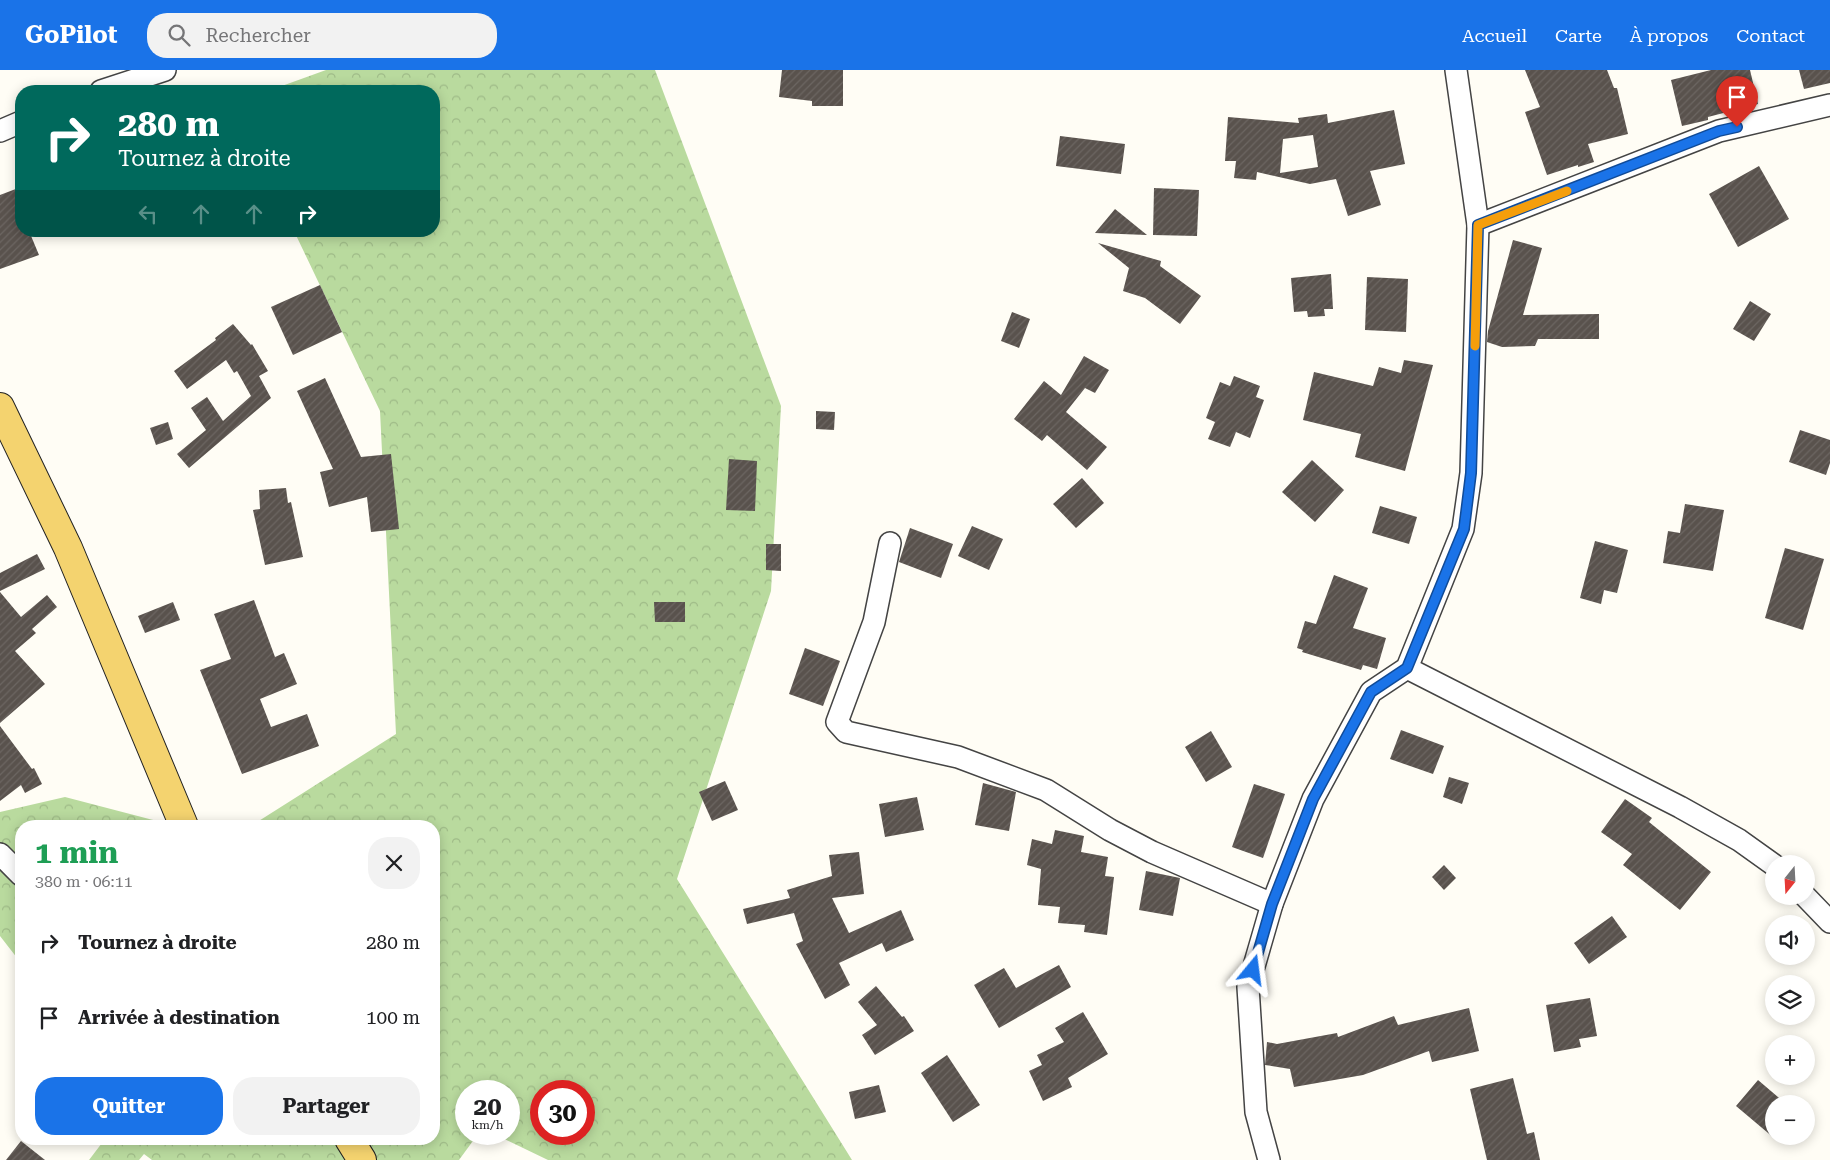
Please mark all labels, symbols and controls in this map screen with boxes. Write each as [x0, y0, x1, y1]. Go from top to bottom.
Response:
search box [147, 13, 497, 58]
text: GoPilot [25, 21, 117, 49]
icon: search [165, 21, 193, 49]
text: Rechercher [205, 24, 311, 47]
text: Accueil [1462, 25, 1527, 46]
text: Carte [1555, 25, 1602, 46]
text: À propos [1630, 25, 1708, 46]
text: Contact [1736, 25, 1805, 46]
pin [1716, 76, 1758, 127]
icon: arrive [1723, 83, 1751, 111]
text: 280 m [118, 104, 219, 145]
icon: right [35, 105, 100, 170]
text: Tournez à droite [118, 146, 291, 171]
icon: left [134, 200, 162, 228]
icon: ahead [187, 200, 215, 228]
icon: ahead [240, 200, 268, 228]
icon: right [293, 200, 321, 228]
text: 1 min [35, 835, 118, 870]
button: close [368, 837, 420, 889]
north arrow [1765, 855, 1815, 905]
map controls [1765, 855, 1815, 1145]
text: 380 m · 06:11 [35, 872, 133, 891]
button: sound [1765, 915, 1815, 965]
icon: right [35, 929, 63, 957]
text: Tournez à droite [78, 931, 237, 954]
text: 280 m [366, 931, 420, 954]
position arrow [1226, 943, 1278, 995]
button: layers [1765, 975, 1815, 1025]
icon: arrive [35, 1004, 63, 1032]
text: Arrivée à destination [78, 1006, 280, 1029]
text: 100 m [366, 1006, 420, 1029]
button: + [1765, 1035, 1815, 1085]
button: Quitter [35, 1077, 223, 1135]
button: Partager [233, 1077, 420, 1135]
speed limit sign: 30 [530, 1080, 595, 1145]
text: 20 [473, 1092, 502, 1121]
button: − [1765, 1095, 1815, 1145]
text: km/h [471, 1118, 504, 1132]

